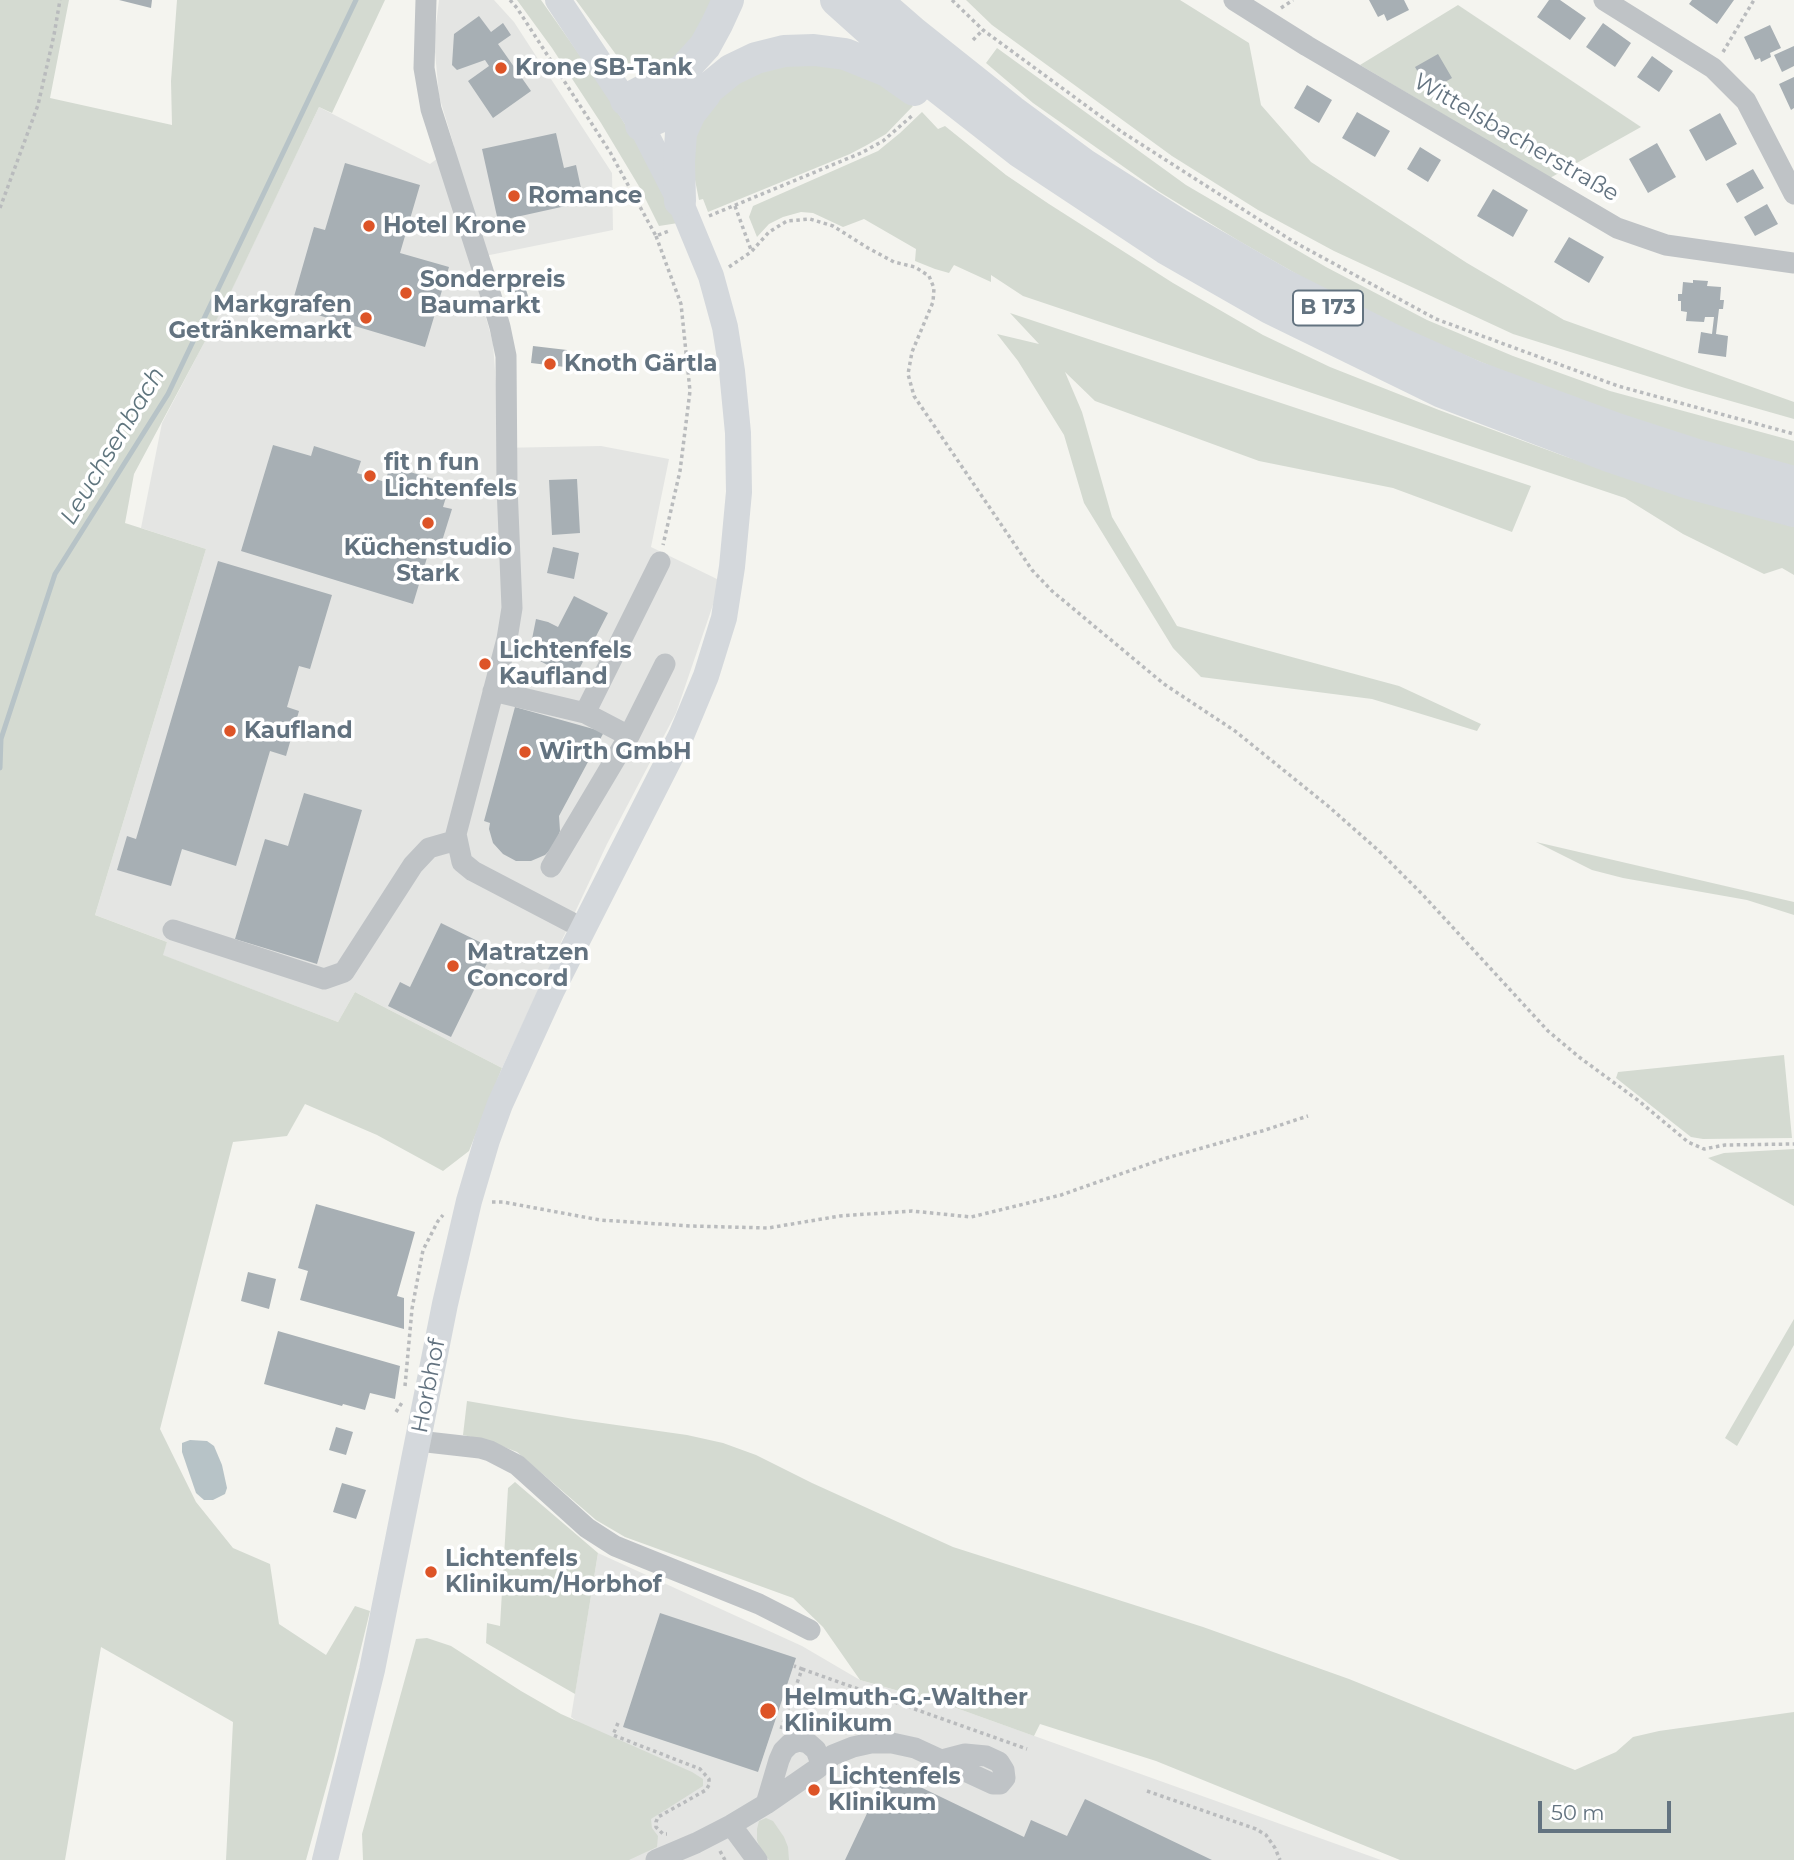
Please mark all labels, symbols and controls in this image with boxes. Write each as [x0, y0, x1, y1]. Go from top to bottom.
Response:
place label: Krone SB-Tank [515, 54, 693, 82]
marker: Krone SB-Tank [493, 60, 509, 76]
street label: Wittelsbacherstraße [1408, 68, 1624, 208]
place label: Romance [528, 182, 642, 210]
marker: Romance [506, 188, 522, 204]
place label: Hotel Krone [383, 212, 526, 240]
marker: Hotel Krone [361, 218, 377, 234]
place label: Sonderpreis Baumarkt [420, 266, 565, 320]
marker: Sonderpreis Baumarkt [398, 285, 414, 301]
road number: B 173 [1293, 290, 1363, 326]
place label: Markgrafen Getränkemarkt [168, 291, 352, 345]
marker: Markgrafen Getränkemarkt [358, 310, 374, 326]
place label: Knoth Gärtla [564, 350, 718, 378]
marker: Knoth Gärtla [542, 356, 558, 372]
water label: Leuchsenbach [55, 362, 171, 530]
place label: fit n fun Lichtenfels [384, 449, 517, 503]
marker: fit n fun Lichtenfels [362, 468, 378, 484]
marker: Küchenstudio Stark [420, 515, 436, 531]
place label: Küchenstudio Stark [344, 534, 512, 588]
place label: Lichtenfels Kaufland [499, 637, 632, 691]
marker: Lichtenfels Kaufland [477, 656, 493, 672]
place label: Kaufland [244, 717, 353, 745]
marker: Kaufland [222, 723, 238, 739]
place label: Wirth GmbH [539, 738, 692, 766]
marker: Wirth GmbH [517, 744, 533, 760]
place label: Matratzen Concord [467, 939, 589, 993]
marker: Matratzen Concord [445, 958, 461, 974]
street label: Horbhof [406, 1336, 452, 1436]
place label: Lichtenfels Klinikum/Horbhof [445, 1545, 662, 1599]
marker: Lichtenfels Klinikum/Horbhof [423, 1564, 439, 1580]
place label: Helmuth-G.-Walther Klinikum [784, 1684, 1028, 1738]
marker: Helmuth-G.-Walther Klinikum [758, 1701, 778, 1721]
place label: Lichtenfels Klinikum [828, 1763, 961, 1817]
marker: Lichtenfels Klinikum [806, 1782, 822, 1798]
scale bar [1542, 1786, 1675, 1830]
text: 50 m [1551, 1800, 1605, 1825]

